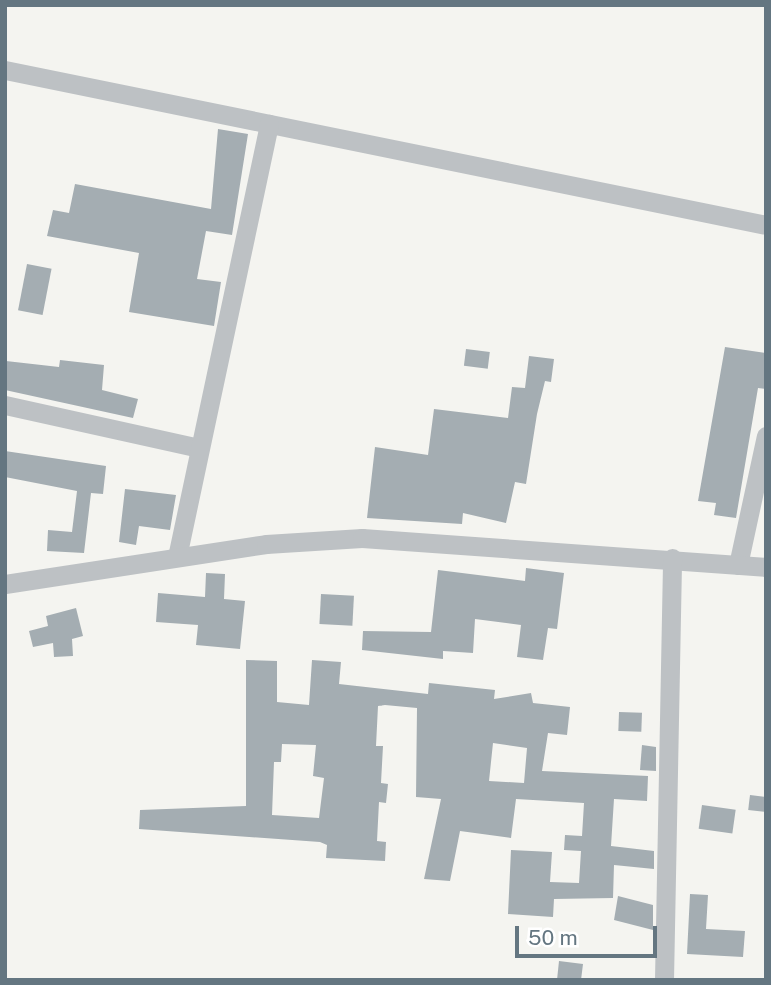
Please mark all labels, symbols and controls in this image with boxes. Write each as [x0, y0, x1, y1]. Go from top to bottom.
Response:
scale bar [519, 912, 661, 956]
text: 50 m [528, 925, 578, 950]

